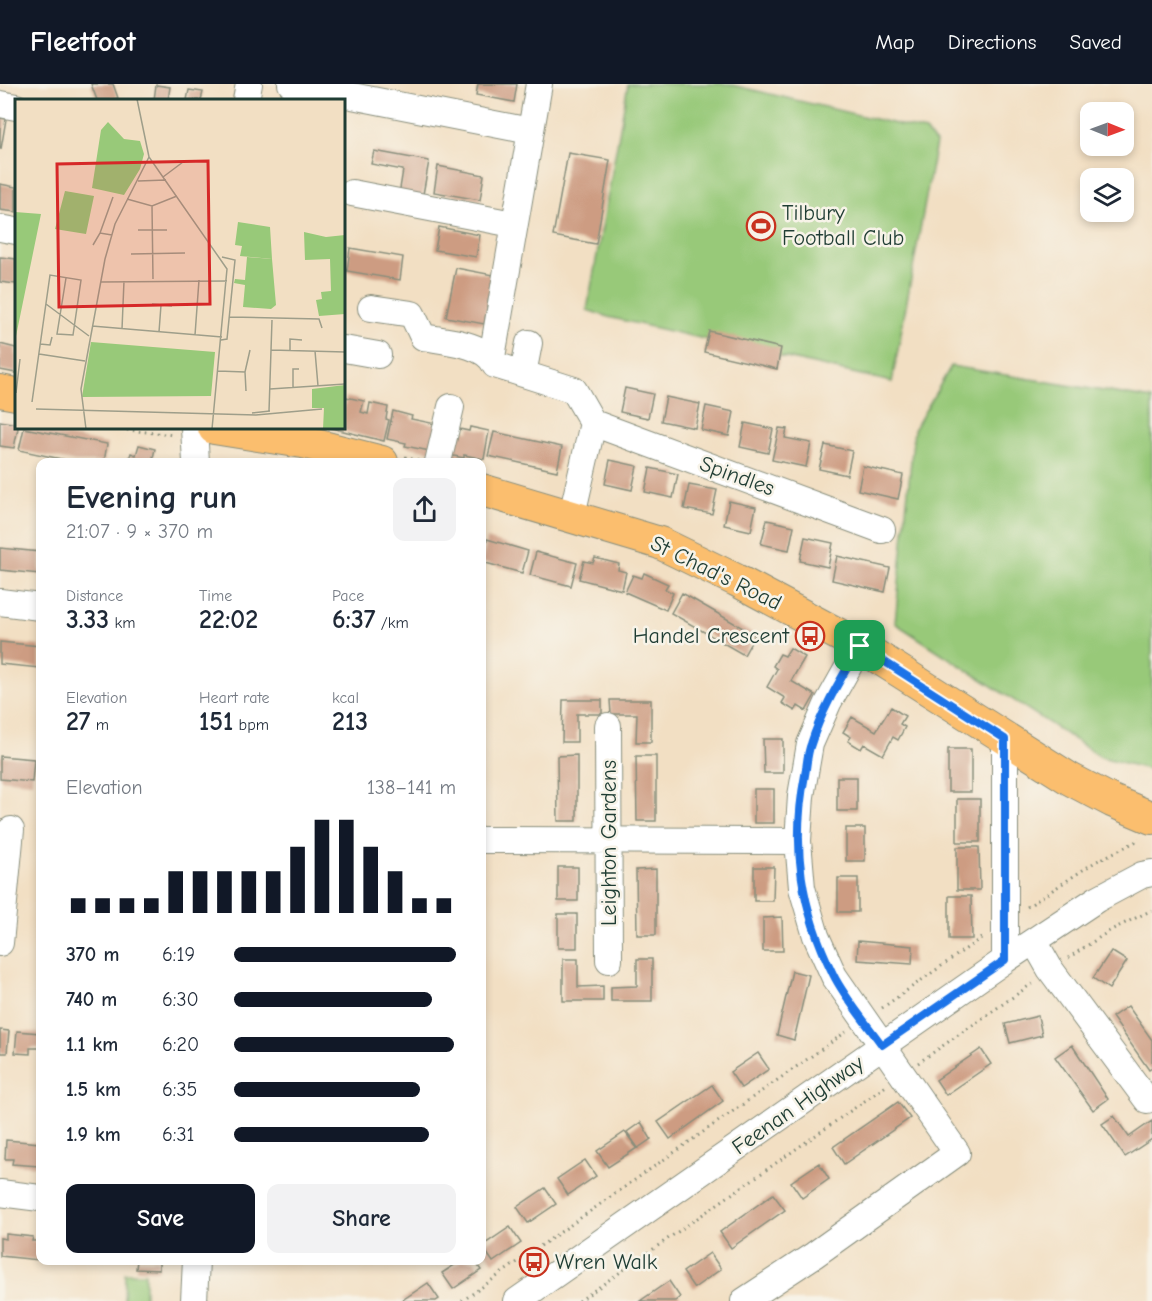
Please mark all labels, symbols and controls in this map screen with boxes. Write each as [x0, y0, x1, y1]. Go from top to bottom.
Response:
text: Fleetfoot [30, 26, 136, 58]
text: Map [875, 30, 915, 54]
text: Directions [948, 30, 1037, 54]
text: Saved [1070, 30, 1122, 54]
inset map [15, 99, 345, 429]
north arrow [1080, 102, 1134, 156]
map controls [1080, 102, 1134, 222]
button: layers [1080, 168, 1134, 222]
place label: Tilbury Football Club [782, 200, 904, 251]
sports icon: Tilbury Football Club [745, 210, 777, 242]
street label: Spindles [696, 451, 778, 501]
text: Evening run [66, 478, 237, 516]
button: share [393, 478, 456, 541]
text: 21:07 · 9 × 370 m [66, 520, 213, 543]
street label: St Chad's Road [646, 530, 786, 616]
text: Distance [66, 587, 123, 605]
text: Time [199, 587, 232, 605]
text: Pace [332, 587, 364, 605]
text: 3.33 [66, 605, 109, 635]
text: 22:02 [199, 605, 258, 635]
text: 6:37 [332, 605, 376, 635]
text: km [109, 614, 136, 632]
text: /km [376, 614, 409, 632]
bus stop icon: Handel Crescent [794, 620, 826, 652]
pin [834, 620, 885, 671]
place label: Handel Crescent [633, 623, 790, 649]
icon: arrive [843, 629, 876, 662]
text: Elevation [66, 689, 127, 707]
text: Heart rate [199, 689, 270, 707]
text: kcal [332, 689, 359, 707]
text: 27 [66, 707, 90, 737]
text: 151 [199, 707, 233, 737]
text: 213 [332, 707, 368, 737]
text: m [90, 716, 109, 734]
text: bpm [233, 716, 269, 734]
street label: Leighton Gardens [596, 760, 622, 926]
text: Elevation [66, 776, 143, 799]
text: 138–141 m [367, 776, 456, 799]
text: 370 m [66, 943, 119, 966]
text: 6:19 [162, 943, 195, 966]
text: 740 m [66, 988, 117, 1011]
text: 6:30 [162, 988, 199, 1011]
text: 1.1 km [66, 1033, 118, 1056]
text: 6:20 [162, 1033, 199, 1056]
street label: Feenan Highway [727, 1050, 869, 1160]
text: 1.5 km [66, 1078, 121, 1101]
text: 6:35 [162, 1078, 197, 1101]
text: 1.9 km [66, 1123, 121, 1146]
text: 6:31 [162, 1123, 195, 1146]
button: Save [66, 1184, 255, 1253]
button: Share [267, 1184, 456, 1253]
bus stop icon: Wren Walk [518, 1246, 550, 1278]
place label: Wren Walk [555, 1249, 658, 1275]

